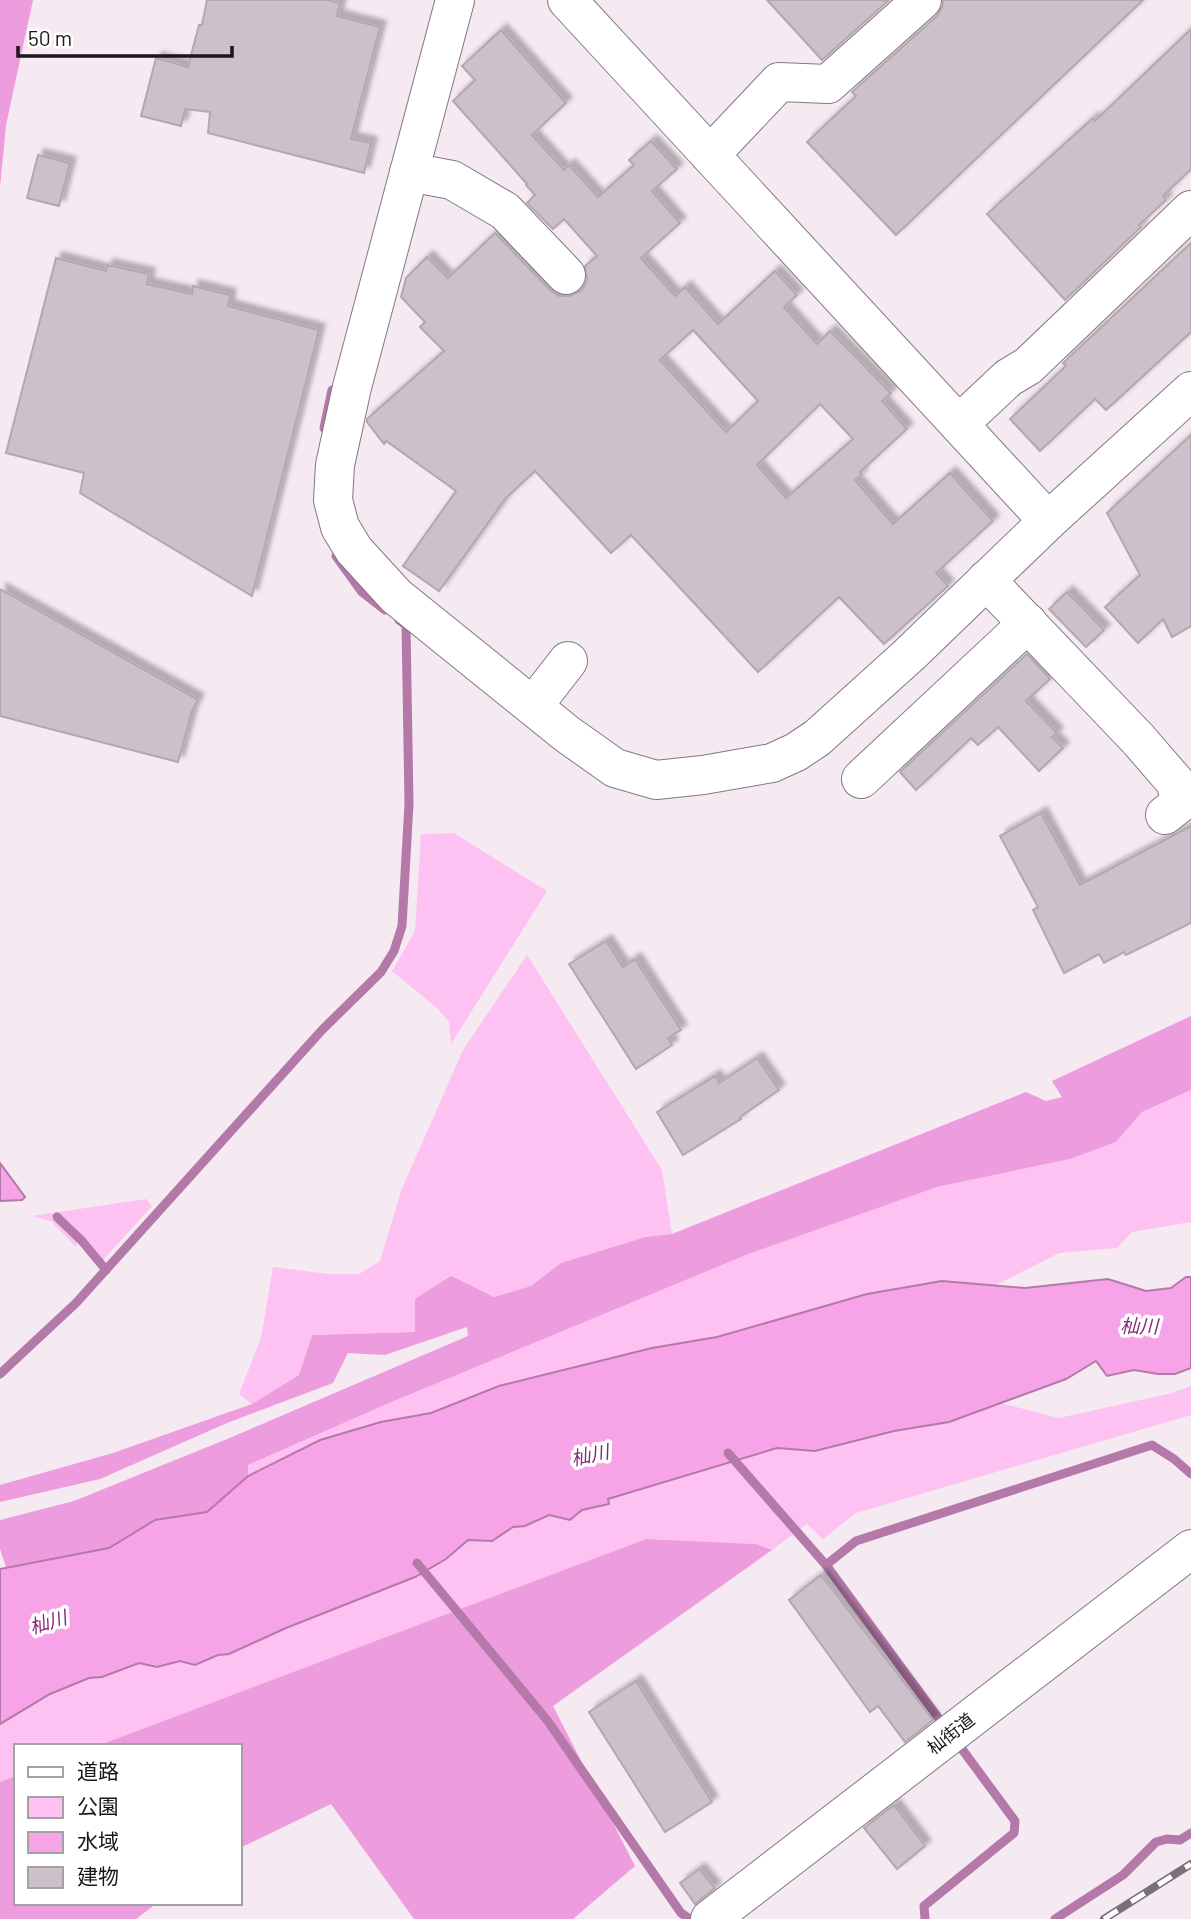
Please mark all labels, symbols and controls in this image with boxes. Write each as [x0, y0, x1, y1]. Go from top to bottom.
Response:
scale bar [18, 14, 231, 58]
text: 50 m [28, 25, 72, 50]
water label: 杣川 [1120, 1314, 1160, 1337]
water label: 杣川 [569, 1439, 613, 1470]
water label: 杣川 [26, 1604, 71, 1638]
street label: 杣街道 [922, 1708, 978, 1759]
legend [14, 1744, 242, 1905]
text: 道路 [77, 1758, 119, 1783]
text: 公園 [77, 1793, 119, 1818]
text: 水域 [77, 1828, 119, 1853]
text: 建物 [77, 1863, 119, 1888]

